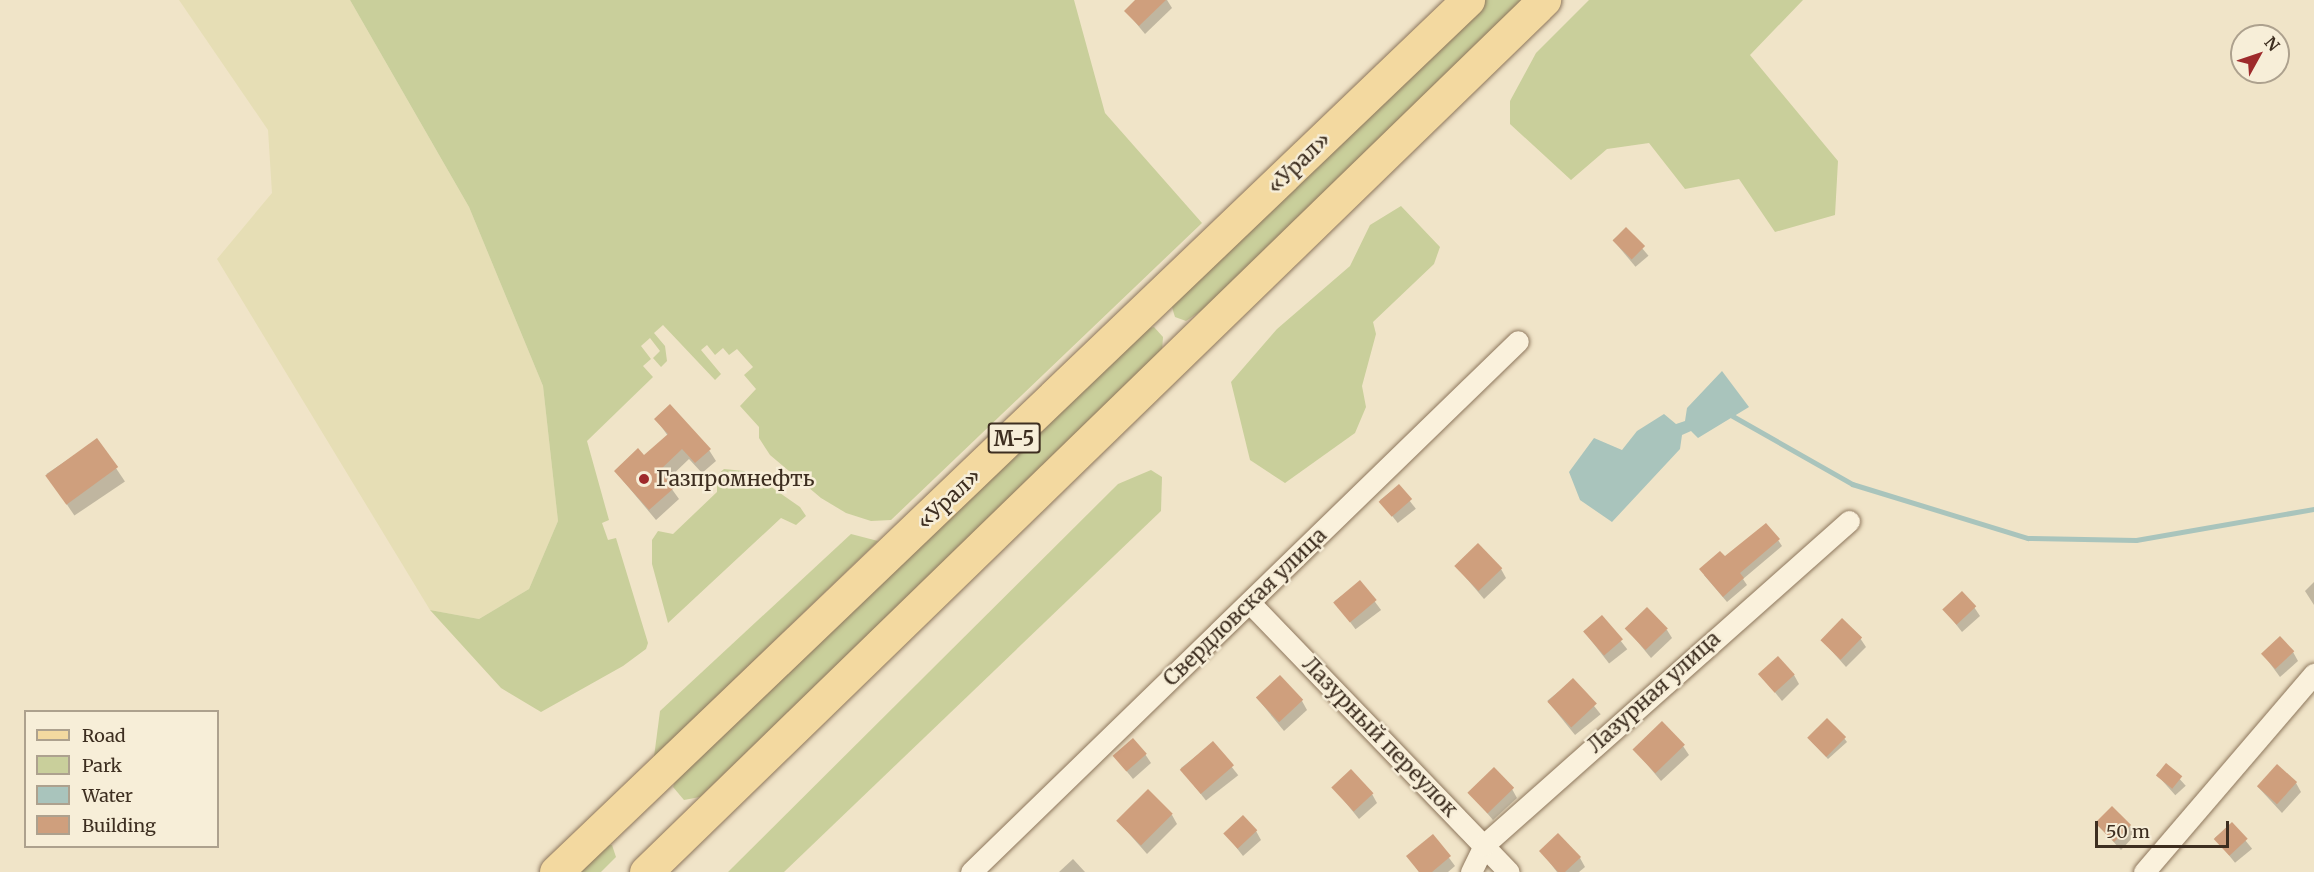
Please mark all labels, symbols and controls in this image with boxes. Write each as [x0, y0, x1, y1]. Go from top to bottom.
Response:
north arrow [2230, 24, 2290, 84]
text: N [2261, 32, 2284, 55]
street label: «Урал» [1262, 127, 1336, 199]
road number: М-5 [987, 421, 1041, 455]
street label: «Урал» [912, 463, 986, 535]
place label: Газпромнефть [656, 466, 815, 492]
marker: Газпромнефть [637, 472, 651, 486]
street label: Свердловская улица [1158, 523, 1332, 691]
street label: Лазурная улица [1583, 626, 1725, 758]
street label: Лазурный переулок [1297, 652, 1463, 822]
legend [24, 710, 219, 848]
text: Road [82, 724, 126, 747]
text: Park [82, 754, 122, 777]
text: Water [82, 784, 133, 807]
scale bar [2098, 809, 2232, 847]
text: Building [82, 814, 156, 837]
text: 50 m [2106, 820, 2150, 843]

